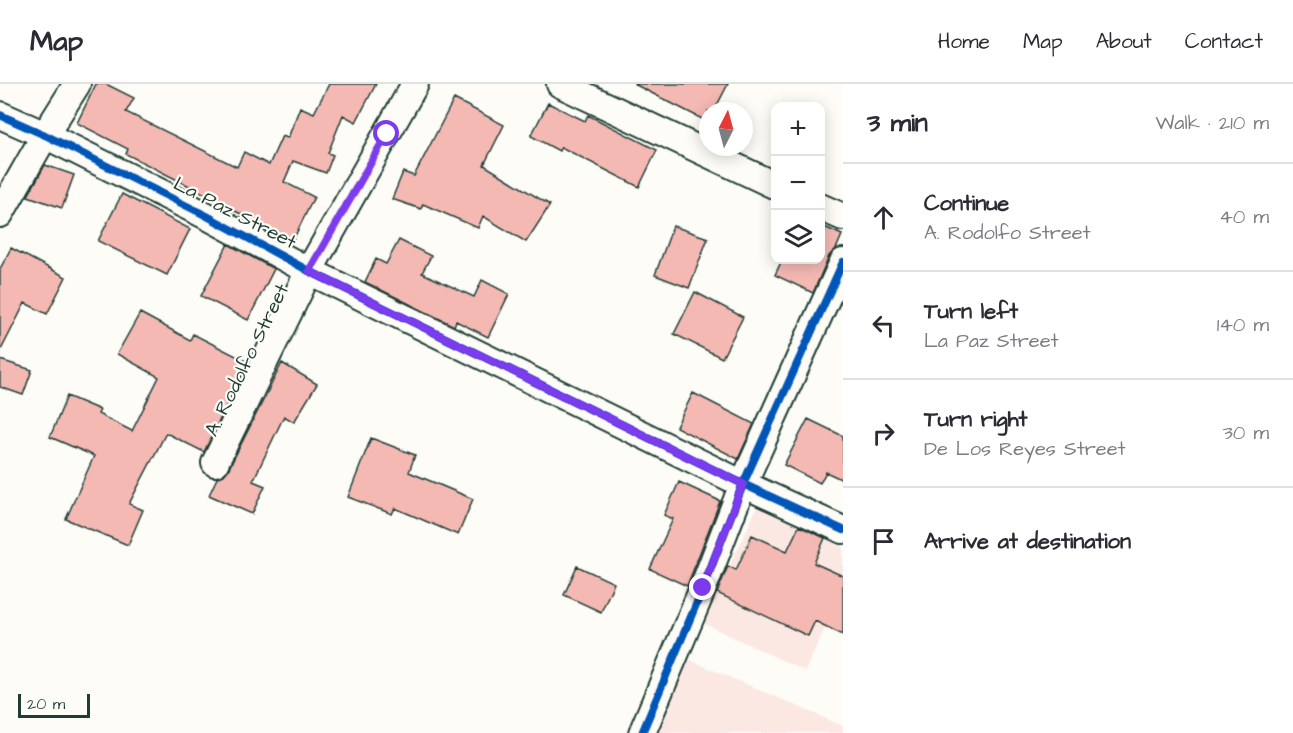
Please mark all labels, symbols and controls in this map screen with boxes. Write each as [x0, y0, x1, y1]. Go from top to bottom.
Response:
text: Map [30, 22, 83, 61]
text: Home [938, 27, 990, 56]
text: Map [1023, 27, 1063, 56]
text: About [1096, 27, 1152, 56]
text: Contact [1185, 27, 1263, 56]
north arrow [699, 102, 753, 156]
map controls [771, 102, 825, 264]
button: + [771, 102, 825, 156]
text: 3 min [867, 105, 928, 141]
text: Walk · 210 m [1156, 109, 1269, 137]
route start [373, 120, 399, 146]
button: − [771, 156, 825, 210]
street label: La Paz Street [169, 170, 301, 256]
text: Continue [924, 188, 1009, 219]
icon: ahead [867, 201, 900, 234]
text: 40 m [1219, 203, 1269, 231]
button: layers [771, 210, 825, 264]
text: A. Rodolfo Street [924, 219, 1091, 247]
street label: A. Rodolfo Street [198, 279, 296, 441]
text: Turn left [924, 296, 1018, 327]
icon: left [867, 309, 900, 342]
text: 140 m [1217, 311, 1269, 339]
text: La Paz Street [924, 327, 1059, 355]
text: Turn right [924, 404, 1027, 435]
icon: right [867, 417, 900, 450]
text: 30 m [1223, 419, 1269, 447]
text: De Los Reyes Street [924, 435, 1126, 463]
icon: arrive [867, 525, 900, 558]
text: Arrive at destination [924, 526, 1131, 557]
route end [689, 574, 715, 600]
scale bar [18, 691, 90, 718]
text: 20 m [27, 693, 65, 715]

